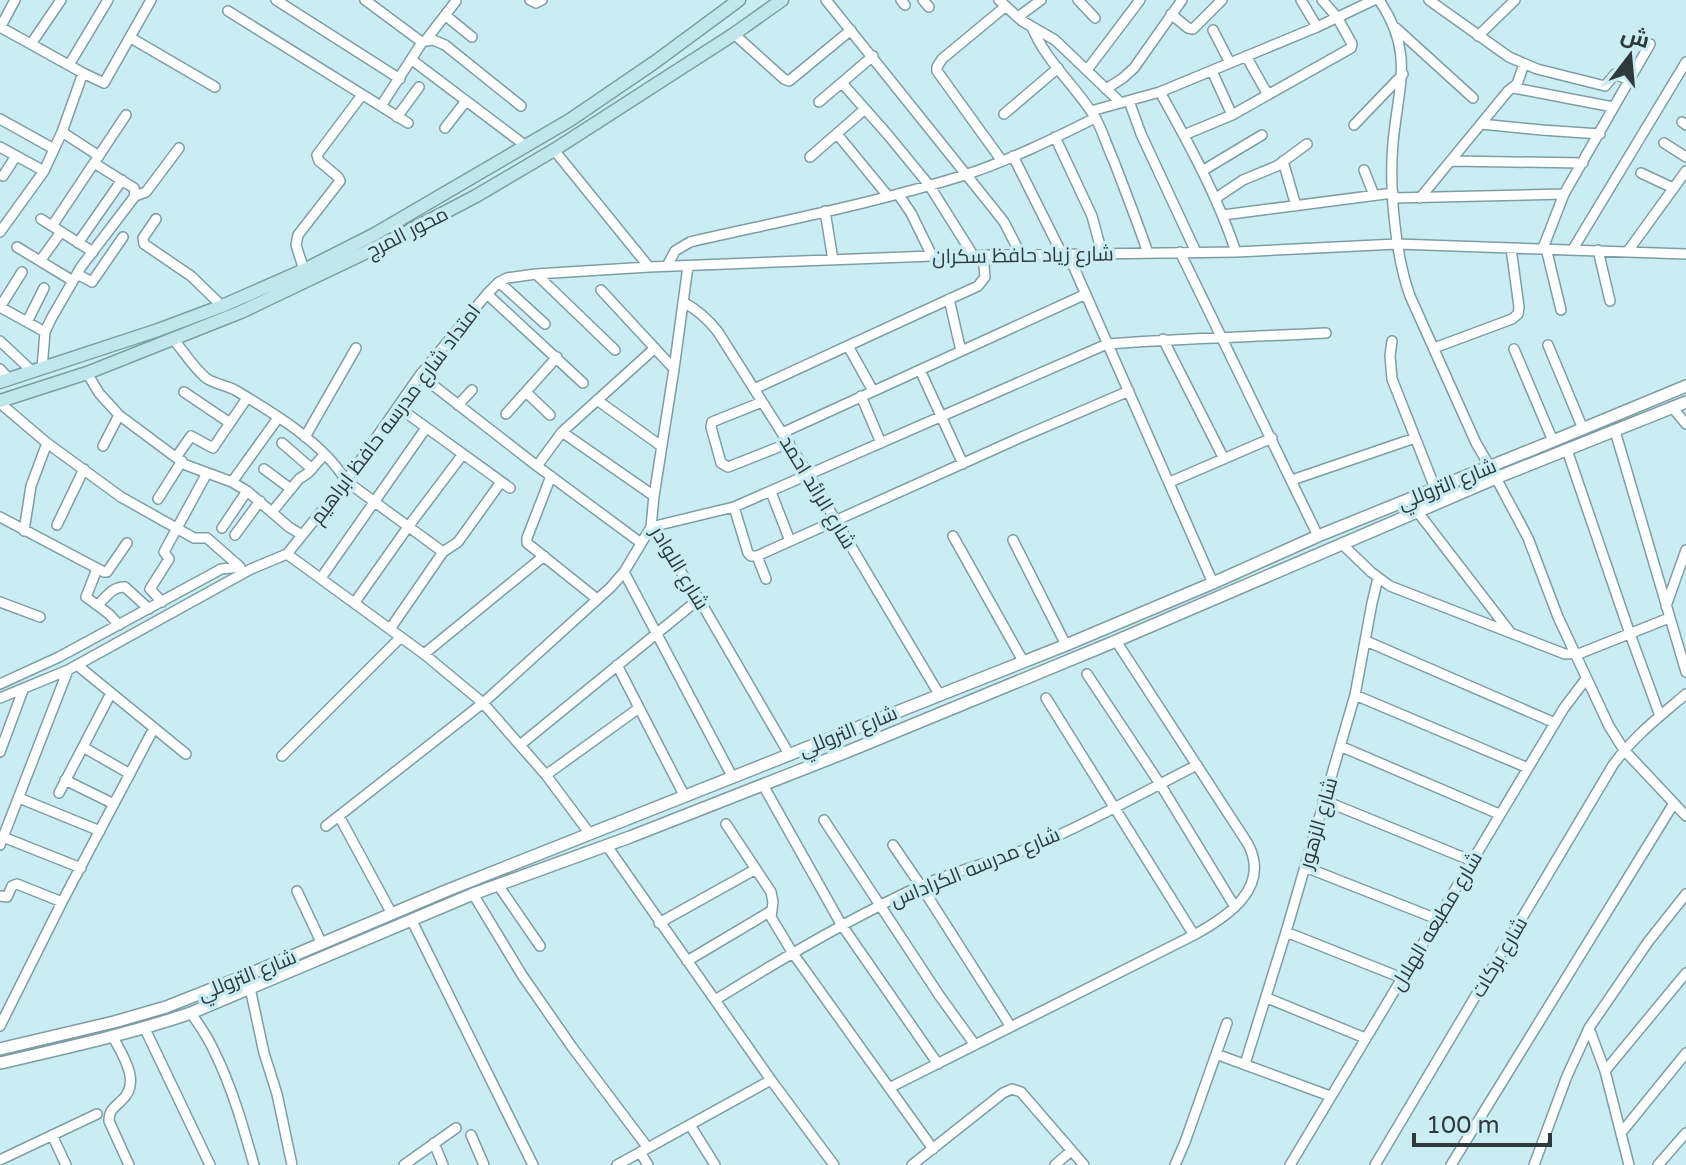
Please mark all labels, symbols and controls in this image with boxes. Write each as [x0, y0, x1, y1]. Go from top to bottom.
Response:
north arrow [1590, 16, 1670, 96]
text: ش [1618, 21, 1652, 54]
street label: محور المرج [362, 202, 453, 265]
street label: شارع زياد حافظ سكران [932, 242, 1114, 271]
street label: امتداد شارع مدرسه حافظ ابراهيم [305, 300, 487, 530]
street label: شارع الرائد احمد [773, 431, 860, 554]
street label: شارع التروللي [1395, 454, 1501, 518]
street label: شارع اللوادر [644, 522, 713, 615]
street label: شارع التروللي [796, 701, 902, 765]
street label: شارع الزهور [1294, 775, 1344, 873]
street label: شارع مدرسه الكراداس [887, 823, 1064, 914]
street label: شارع مطبعه الهلال [1386, 848, 1489, 996]
street label: شارع بركات [1467, 913, 1534, 1003]
street label: شارع التروللي [195, 945, 301, 1009]
scale bar [1414, 1097, 1550, 1147]
text: 100 m [1426, 1111, 1500, 1140]

